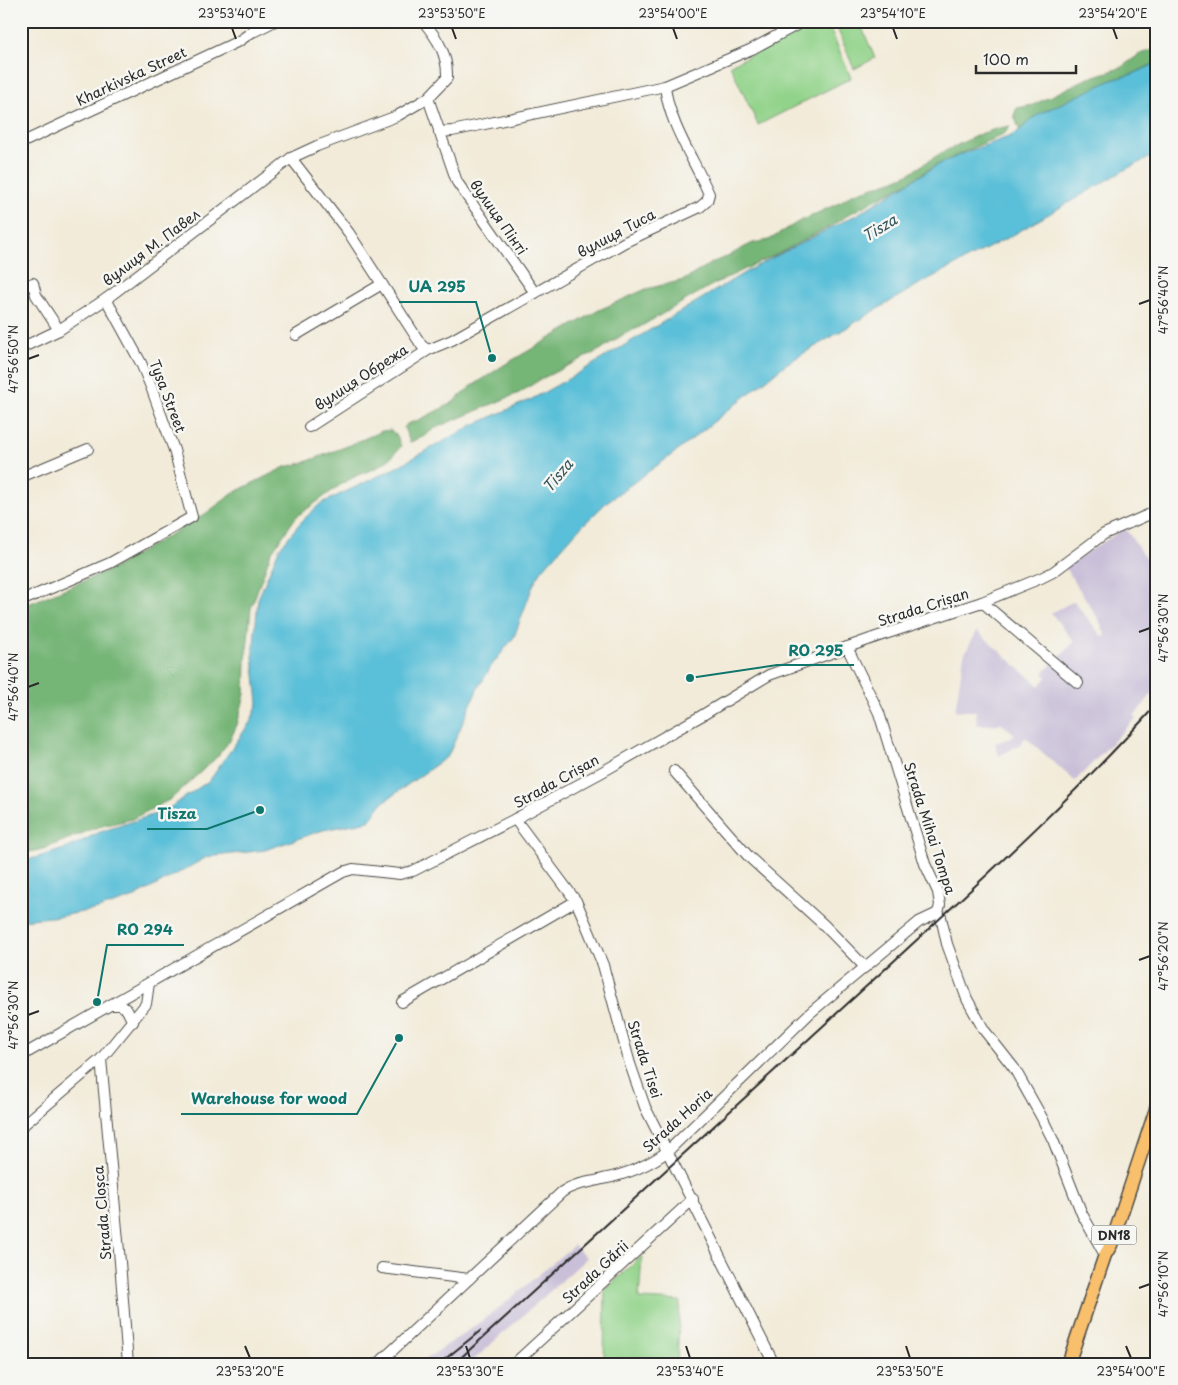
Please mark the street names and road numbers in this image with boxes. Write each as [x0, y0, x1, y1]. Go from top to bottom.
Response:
street label: Kharkivska Street [72, 41, 190, 111]
street label: вулиця Пінті [465, 175, 533, 259]
street label: вулиця М. Павел [98, 203, 204, 291]
street label: вулиця Тиса [573, 204, 659, 262]
street label: вулиця Обрежа [310, 339, 412, 415]
street label: Tysa Street [144, 356, 192, 436]
street label: Strada Crișan [875, 582, 971, 632]
street label: Strada Crișan [510, 749, 602, 813]
street label: Strada Mihai Tompa [899, 759, 961, 897]
street label: Strada Tisei [623, 1017, 667, 1101]
street label: Strada Horia [637, 1083, 717, 1157]
street label: Strada Cloșca [87, 1165, 117, 1261]
road number: DN18 [1092, 1226, 1136, 1244]
street label: Strada Gării [557, 1236, 633, 1308]

